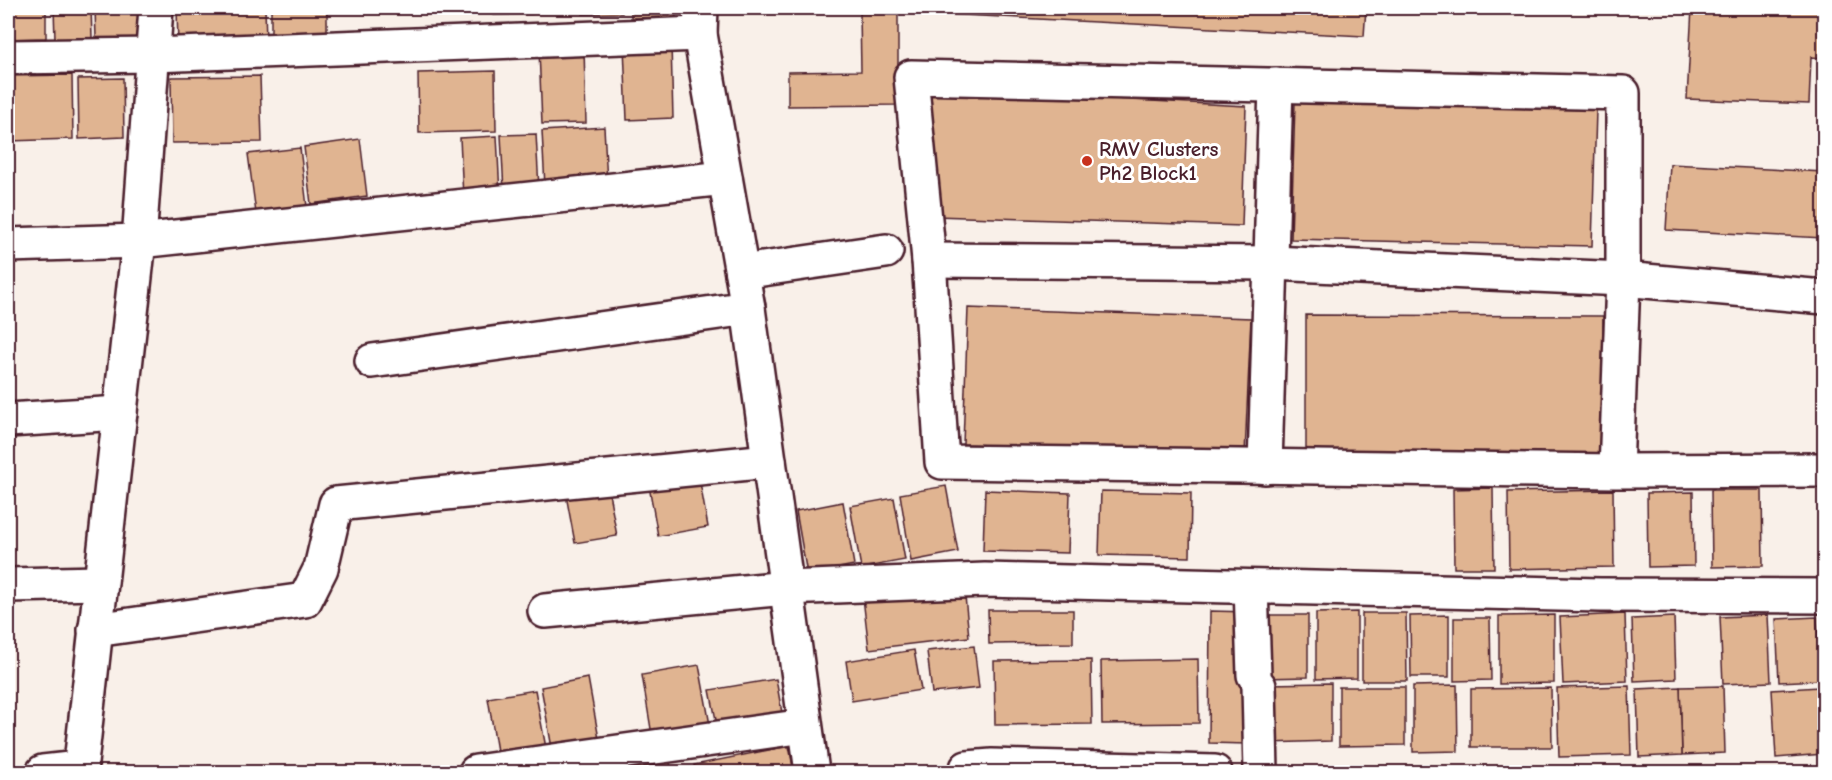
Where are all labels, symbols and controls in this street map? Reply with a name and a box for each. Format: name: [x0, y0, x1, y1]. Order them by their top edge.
place label: RMV Clusters Ph2 Block1: [1099, 137, 1218, 185]
marker: RMV Clusters Ph2 Block1: [1080, 154, 1094, 168]

